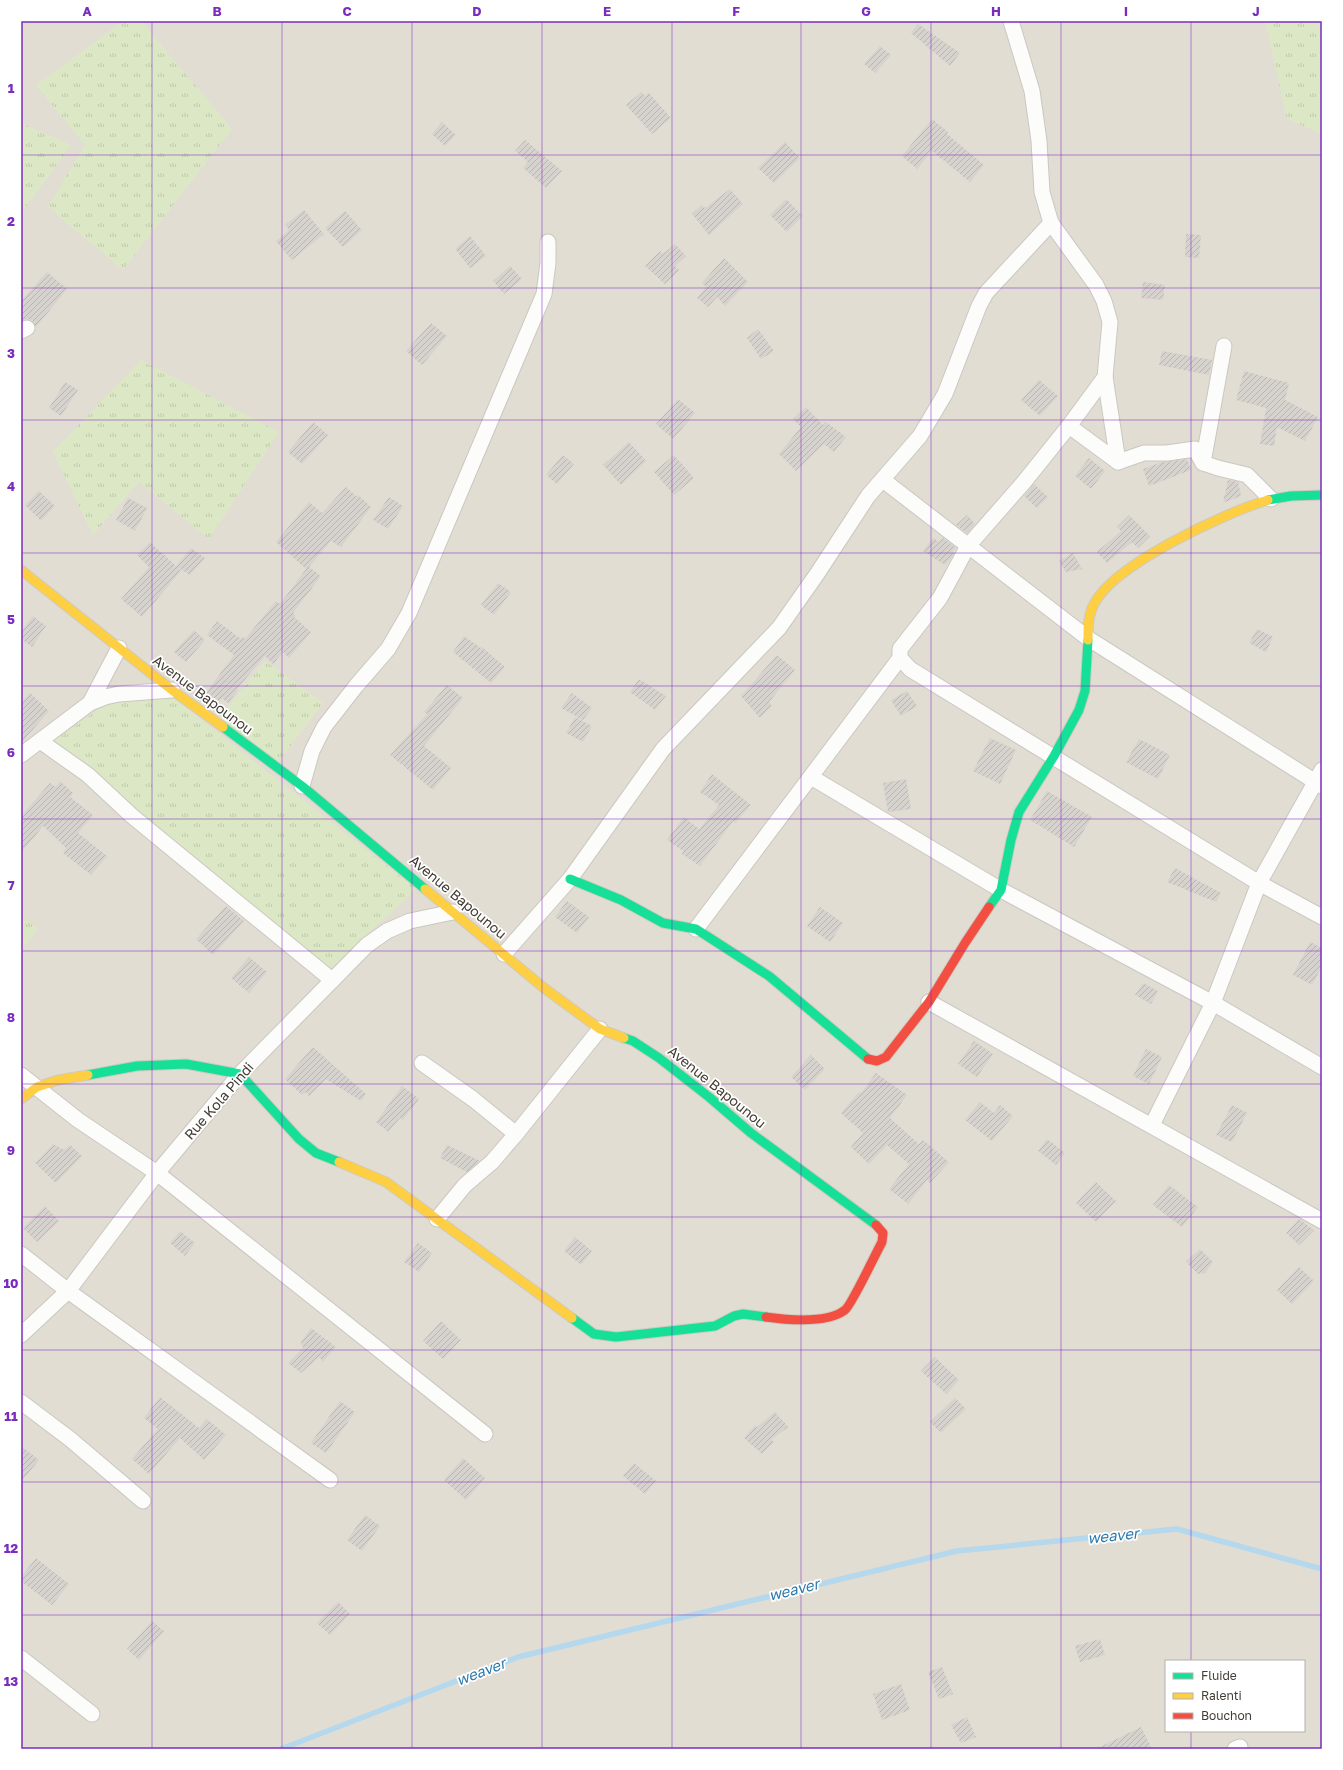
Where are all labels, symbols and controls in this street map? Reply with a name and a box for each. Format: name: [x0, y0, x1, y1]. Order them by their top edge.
text: A: [82, 3, 92, 19]
text: B: [212, 3, 222, 19]
text: C: [342, 3, 352, 19]
text: D: [472, 3, 482, 19]
text: E: [603, 3, 611, 19]
text: F: [732, 3, 740, 19]
text: G: [861, 3, 871, 19]
text: H: [991, 3, 1001, 19]
text: I: [1124, 3, 1128, 19]
text: J: [1252, 3, 1260, 19]
text: 1: [8, 80, 15, 96]
text: 2: [7, 213, 15, 229]
text: 3: [7, 345, 15, 361]
text: 4: [7, 478, 15, 494]
text: 5: [7, 611, 15, 627]
street label: Avenue Bapounou: [150, 651, 257, 738]
text: 6: [7, 744, 15, 760]
street label: Avenue Bapounou: [406, 851, 510, 942]
text: 7: [7, 877, 15, 893]
text: 8: [7, 1009, 15, 1025]
street label: Avenue Bapounou: [665, 1042, 770, 1131]
street label: Rue Kola Pindi: [180, 1059, 257, 1143]
text: 9: [7, 1142, 15, 1158]
text: 10: [3, 1275, 19, 1291]
text: 11: [4, 1408, 18, 1424]
water label: weaver: [1086, 1523, 1142, 1547]
text: 12: [4, 1540, 18, 1556]
water label: weaver: [767, 1574, 823, 1604]
water label: weaver: [453, 1653, 510, 1689]
legend: [1165, 1660, 1305, 1732]
text: Fluide: [1201, 1668, 1237, 1683]
text: 13: [4, 1673, 18, 1689]
text: Ralenti: [1201, 1688, 1242, 1703]
text: Bouchon: [1201, 1708, 1252, 1723]

